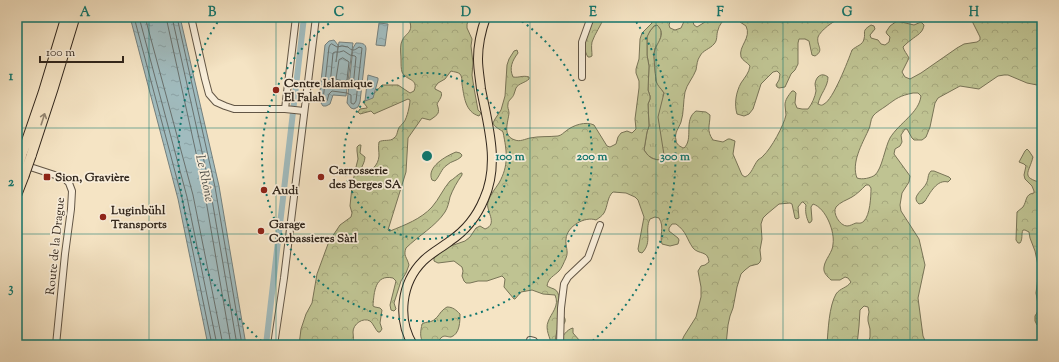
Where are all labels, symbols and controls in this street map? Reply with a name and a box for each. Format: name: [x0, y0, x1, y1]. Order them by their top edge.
text: A: [80, 4, 91, 22]
text: B: [208, 4, 217, 22]
text: C: [334, 4, 344, 22]
text: D: [461, 4, 471, 22]
text: E: [589, 4, 597, 22]
text: F: [716, 4, 724, 22]
text: G: [842, 4, 853, 22]
text: H: [969, 4, 980, 22]
scale bar: [40, 38, 123, 64]
text: 100 m: [46, 44, 75, 62]
text: 1: [9, 68, 14, 86]
place label: Centre Islamique El Falah: [283, 75, 373, 107]
marker: Centre Islamique El Falah: [271, 85, 281, 95]
one-way arrow: [40, 114, 48, 126]
text: 100 m: [494, 148, 525, 166]
text: 200 m: [577, 148, 607, 166]
text: 300 m: [660, 148, 690, 166]
centre of rings: [420, 149, 434, 163]
water label: Le Rhône: [190, 153, 218, 204]
place label: Carrosserie des Berges SA: [329, 162, 402, 194]
place label: Sion, Gravière: [55, 169, 130, 187]
marker: Sion, Gravière: [42, 172, 52, 182]
marker: Carrosserie des Berges SA: [316, 172, 326, 182]
text: 2: [8, 174, 15, 192]
place label: Audi: [271, 182, 299, 200]
marker: Audi: [259, 185, 269, 195]
street label: Route de la Drague: [42, 196, 70, 296]
place label: Luginbühl Transports: [110, 202, 167, 234]
marker: Luginbühl Transports: [98, 212, 108, 222]
place label: Garage Corbassieres Sàrl: [269, 216, 358, 248]
marker: Garage Corbassieres Sàrl: [256, 226, 266, 236]
text: 3: [8, 280, 14, 298]

